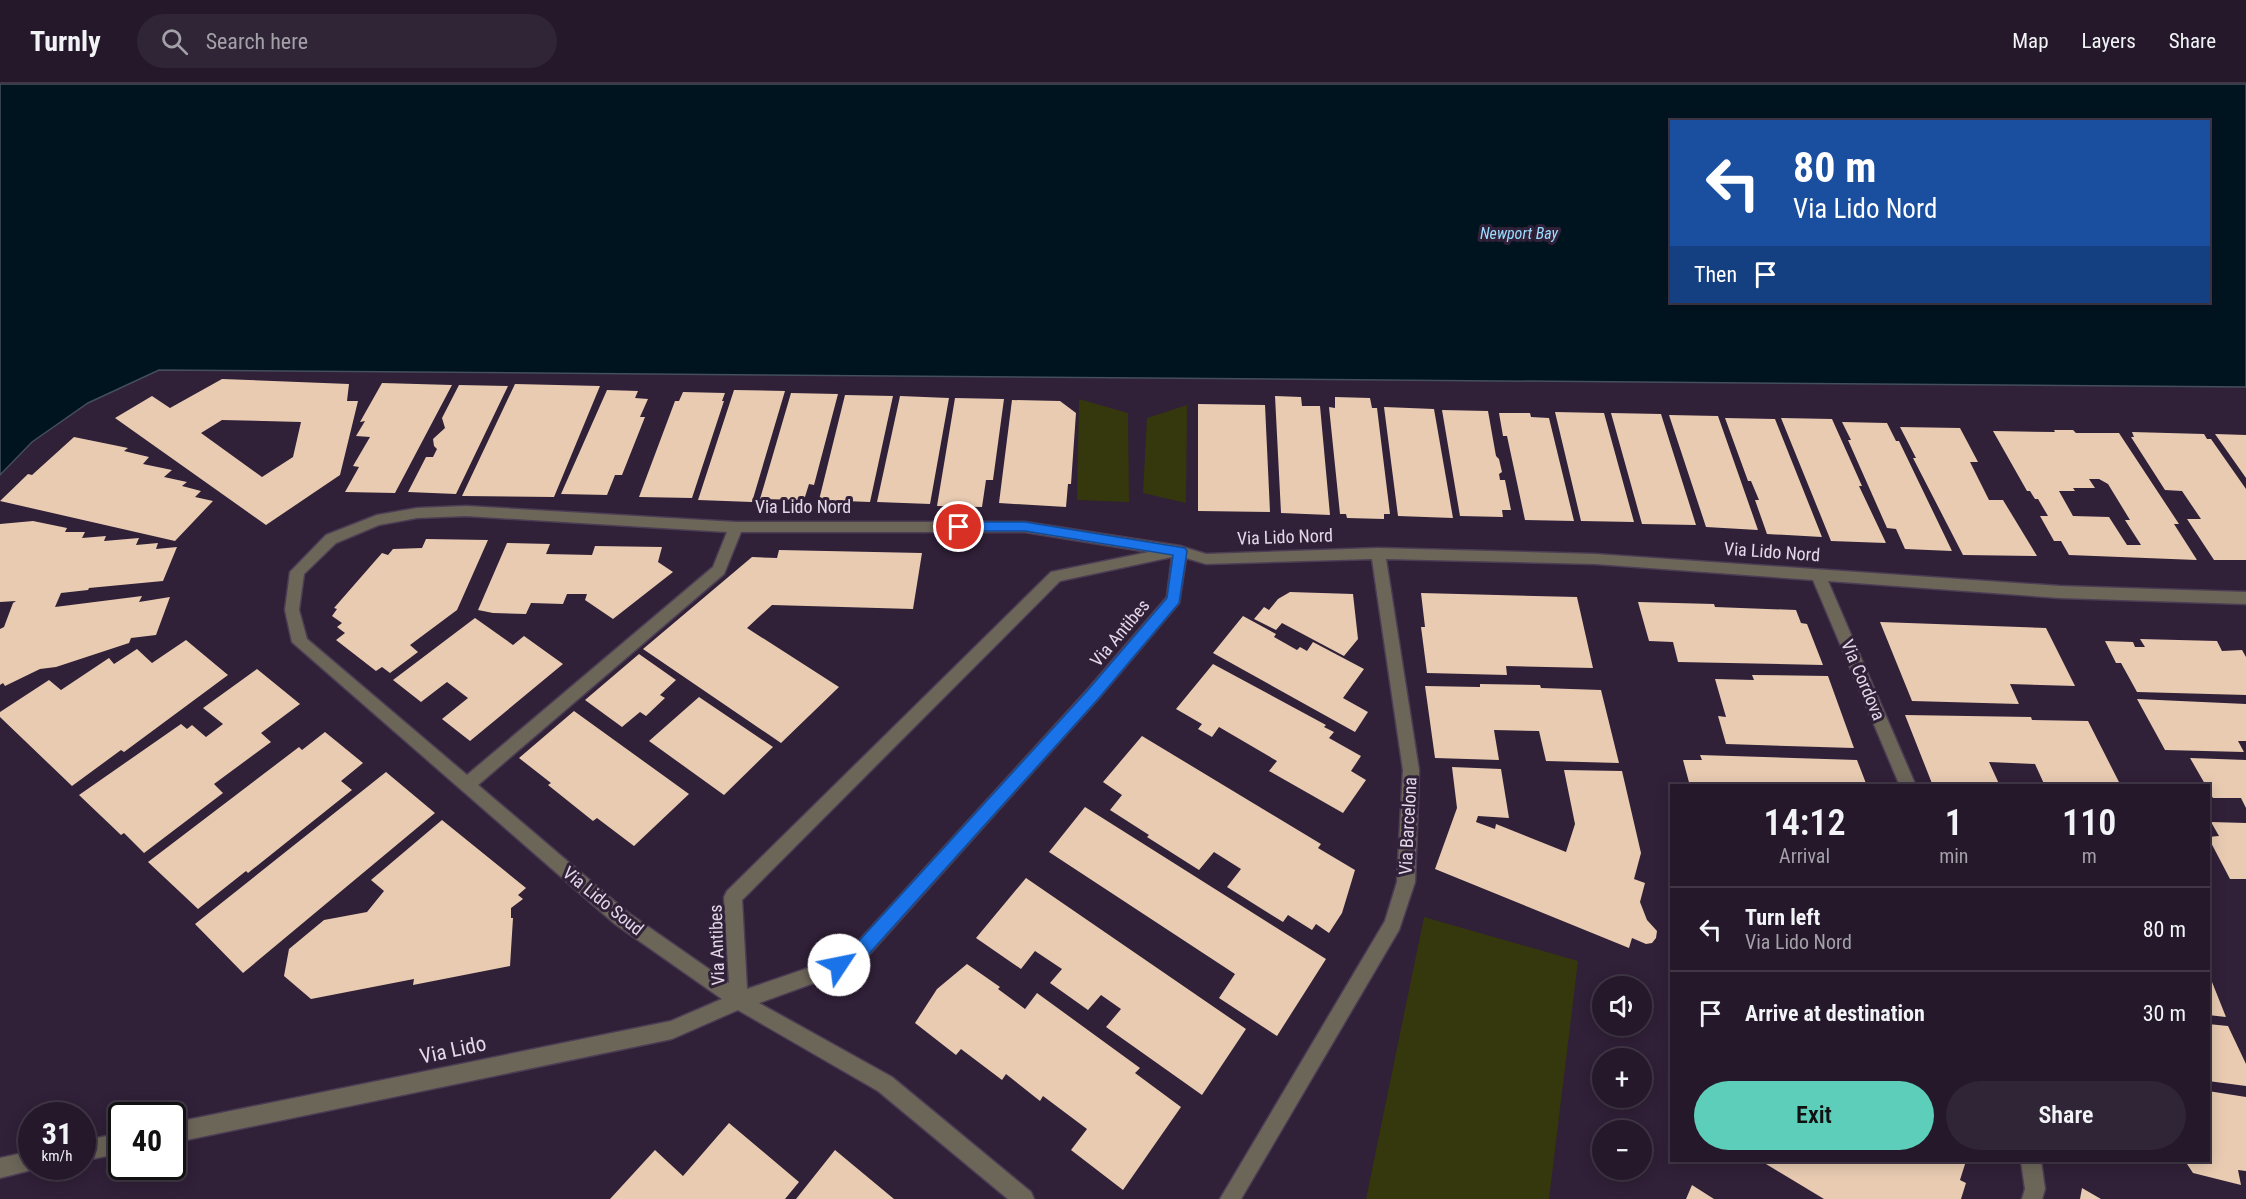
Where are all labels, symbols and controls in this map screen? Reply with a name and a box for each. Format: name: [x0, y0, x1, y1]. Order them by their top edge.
search box: [137, 14, 557, 68]
text: Turnly: [30, 25, 101, 58]
icon: search: [158, 25, 191, 58]
text: Search here: [206, 29, 308, 54]
text: Map: [2012, 29, 2049, 53]
text: Layers: [2082, 29, 2136, 53]
text: Share: [2169, 29, 2216, 53]
text: 80 m: [1793, 143, 1876, 192]
icon: left: [1694, 144, 1772, 222]
text: Via Lido Nord: [1793, 193, 1937, 225]
water label: Newport Bay: [1480, 224, 1559, 243]
icon: arrive: [1749, 258, 1782, 291]
text: Then: [1694, 262, 1737, 287]
street label: Via Lido Nord: [755, 496, 851, 517]
pin: [933, 501, 984, 552]
icon: arrive: [942, 510, 975, 543]
street label: Via Lido Nord: [1237, 524, 1333, 549]
street label: Via Lido Nord: [1723, 538, 1821, 565]
street label: Via Antibes: [1086, 595, 1154, 670]
street label: Via Cordova: [1837, 636, 1890, 723]
street label: Via Barcelona: [1394, 776, 1421, 875]
text: 14:12: [1764, 802, 1846, 844]
text: 1: [1945, 802, 1963, 844]
text: 110: [2062, 802, 2116, 844]
text: Arrival: [1779, 844, 1830, 868]
text: min: [1939, 844, 1968, 868]
text: m: [2082, 844, 2097, 868]
street label: Via Lido Soud: [559, 862, 648, 940]
street label: Via Antibes: [705, 904, 728, 986]
text: Turn left: [1745, 905, 1820, 930]
icon: left: [1694, 913, 1727, 946]
text: 80 m: [2143, 917, 2186, 942]
text: Via Lido Nord: [1745, 930, 1852, 954]
position arrow: [807, 933, 871, 997]
map controls: [1592, 976, 1652, 1180]
button: sound: [1592, 976, 1652, 1036]
icon: arrive: [1694, 997, 1727, 1030]
text: Arrive at destination: [1745, 1001, 1925, 1026]
text: 30 m: [2143, 1001, 2186, 1026]
street label: Via Lido: [418, 1031, 488, 1069]
button: +: [1592, 1048, 1652, 1108]
button: Exit: [1694, 1081, 1934, 1150]
button: Share: [1946, 1081, 2186, 1150]
speed limit sign: 40: [108, 1102, 186, 1180]
text: 31: [42, 1116, 72, 1151]
button: −: [1592, 1120, 1652, 1180]
text: km/h: [42, 1147, 72, 1165]

